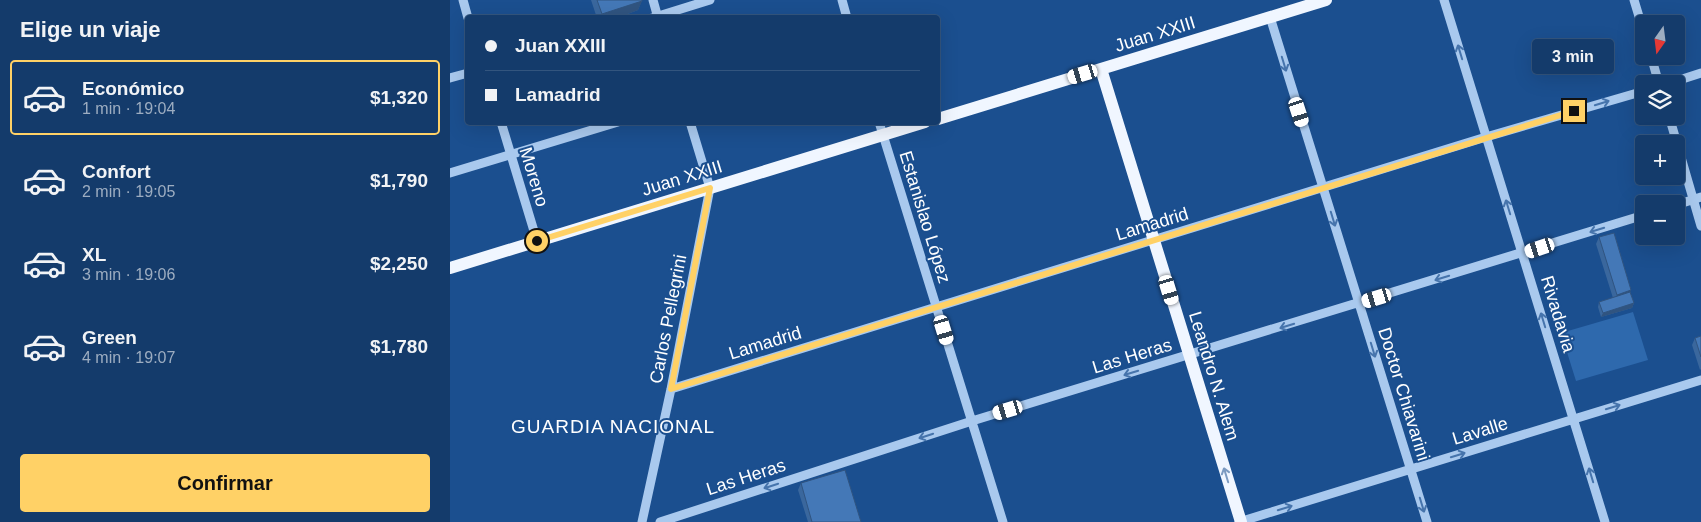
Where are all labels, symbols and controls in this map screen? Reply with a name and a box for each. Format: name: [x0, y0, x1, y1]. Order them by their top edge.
street label: Juan XXIII: [1112, 12, 1198, 56]
north arrow: [1635, 15, 1685, 65]
map controls: [1635, 15, 1685, 245]
text: Elige un viaje: [20, 17, 161, 42]
text: Juan XXIII: [515, 35, 606, 56]
callout: 3 min: [1533, 38, 1615, 74]
one-way arrow: [1455, 44, 1464, 60]
text: 3 min: [1552, 48, 1594, 65]
one-way arrow: [1280, 55, 1290, 71]
car: [1066, 62, 1099, 86]
icon: car: [22, 75, 67, 120]
button: layers: [1635, 75, 1685, 125]
text: Económico: [82, 78, 184, 99]
text: Lamadrid: [515, 84, 601, 105]
text: $1,320: [370, 87, 428, 108]
car: [1287, 95, 1310, 129]
one-way arrow: [1594, 97, 1610, 107]
text: 1 min · 19:04: [82, 100, 175, 117]
route end: [1563, 100, 1585, 122]
button: +: [1635, 135, 1685, 185]
street label: Moreno: [516, 145, 552, 209]
street label: Estanislao López: [895, 149, 955, 285]
street label: Juan XXIII: [639, 156, 725, 200]
icon: car: [22, 158, 67, 203]
text: Confort: [82, 161, 151, 182]
text: $1,790: [370, 170, 428, 191]
text: 2 min · 19:05: [82, 183, 175, 200]
button: −: [1635, 195, 1685, 245]
one-way arrow: [1503, 200, 1512, 215]
street label: Lamadrid: [1113, 203, 1191, 245]
one-way arrow: [1328, 211, 1338, 227]
one-way arrow: [1590, 226, 1606, 235]
route start: [526, 230, 548, 252]
car: [1523, 236, 1556, 260]
icon: car: [22, 241, 67, 286]
text: XL: [82, 244, 106, 265]
text: $2,250: [370, 253, 428, 274]
street label: Carlos Pellegrini: [646, 253, 690, 385]
text: 3 min · 19:06: [82, 266, 175, 283]
car: [1157, 273, 1180, 307]
street label: Rivadavia: [1537, 273, 1579, 356]
one-way arrow: [1434, 274, 1450, 284]
car: [1360, 286, 1393, 310]
street label: Leandro N. Alem: [1185, 309, 1243, 443]
car: [932, 313, 955, 347]
one-way arrow: [1538, 313, 1547, 329]
one-way arrow: [1279, 321, 1295, 331]
street label: Lamadrid: [726, 322, 804, 364]
icon: car: [22, 324, 67, 369]
street label: Doctor Chiavarini: [1374, 325, 1434, 463]
text: Green: [82, 327, 137, 348]
street label: Las Heras: [1090, 334, 1174, 378]
text: $1,780: [370, 336, 428, 357]
one-way arrow: [1369, 342, 1379, 358]
text: 4 min · 19:07: [82, 349, 175, 366]
one-way arrow: [1124, 369, 1140, 379]
car: [991, 398, 1024, 422]
one-way arrow: [1605, 402, 1621, 412]
street label: Lavalle: [1450, 413, 1510, 449]
district label: GUARDIA NACIONAL: [511, 416, 715, 437]
one-way arrow: [918, 432, 934, 442]
one-way arrow: [1449, 449, 1465, 459]
button: Confirmar: [20, 454, 430, 512]
street label: Las Heras: [704, 455, 788, 499]
one-way arrow: [1221, 468, 1231, 484]
one-way arrow: [1586, 468, 1595, 484]
one-way arrow: [764, 482, 779, 491]
one-way arrow: [1417, 497, 1427, 513]
one-way arrow: [1277, 502, 1293, 512]

